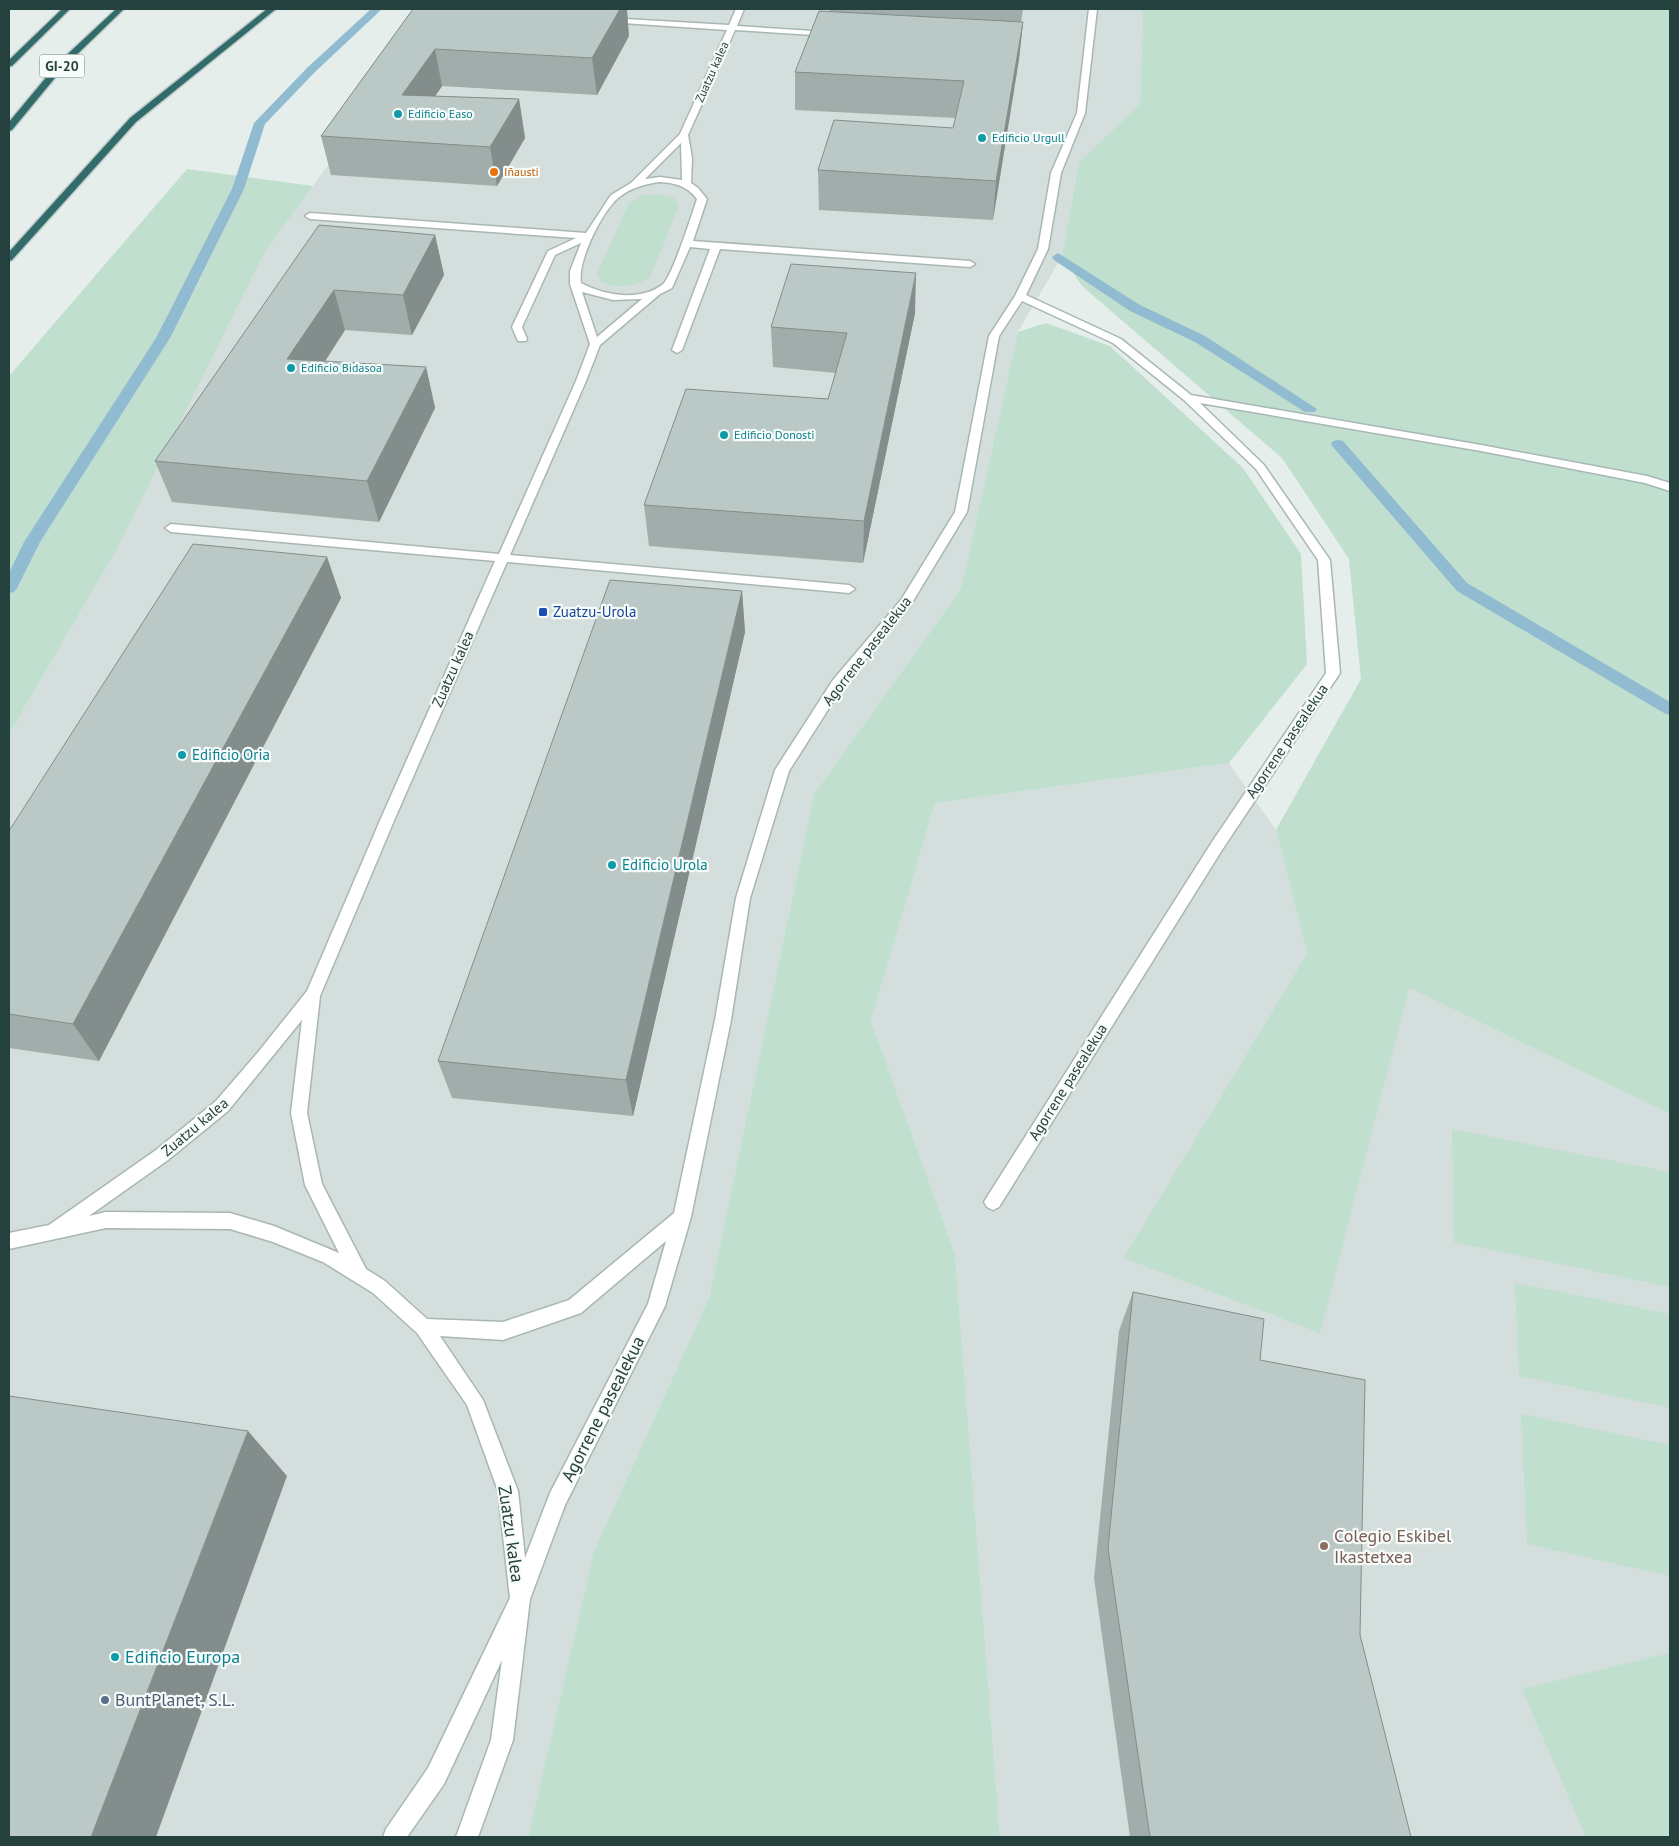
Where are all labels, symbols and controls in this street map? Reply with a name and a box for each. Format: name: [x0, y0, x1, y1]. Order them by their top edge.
street label: Zuatzu kalea: [691, 39, 732, 105]
road number: GI-20: [40, 54, 84, 78]
place label: Edificio Easo: [408, 106, 473, 121]
marker: Edificio Easo: [392, 108, 404, 120]
place label: Edificio Urgull: [992, 130, 1065, 145]
marker: Edificio Urgull: [976, 132, 988, 144]
place label: Iñausti: [504, 164, 539, 179]
marker: Iñausti: [488, 166, 500, 178]
place label: Edificio Bidasoa: [301, 360, 382, 375]
marker: Edificio Bidasoa: [285, 362, 297, 374]
place label: Edificio Donosti: [734, 427, 814, 442]
marker: Edificio Donosti: [718, 429, 730, 441]
street label: Agorrene pasealekua: [818, 592, 915, 709]
place label: Zuatzu-Urola: [553, 602, 636, 621]
marker: Zuatzu-Urola: [537, 606, 549, 618]
street label: Zuatzu kalea: [427, 628, 478, 710]
street label: Agorrene pasealekua: [1241, 680, 1332, 802]
place label: Edificio Oria: [192, 745, 270, 764]
marker: Edificio Oria: [176, 749, 188, 761]
place label: Edificio Urola: [622, 855, 708, 874]
marker: Edificio Urola: [606, 859, 618, 871]
street label: Agorrene pasealekua: [1024, 1020, 1111, 1144]
street label: Zuatzu kalea: [157, 1093, 232, 1160]
street label: Agorrene pasealekua: [556, 1332, 649, 1486]
street label: Zuatzu kalea: [493, 1484, 530, 1584]
place label: Colegio Eskibel Ikastetxea: [1334, 1524, 1452, 1568]
marker: Colegio Eskibel Ikastetxea: [1318, 1540, 1330, 1552]
place label: Edificio Europa: [125, 1645, 240, 1668]
marker: Edificio Europa: [109, 1651, 121, 1663]
place label: BuntPlanet, S.L.: [115, 1688, 235, 1711]
marker: BuntPlanet, S.L.: [99, 1694, 111, 1706]

